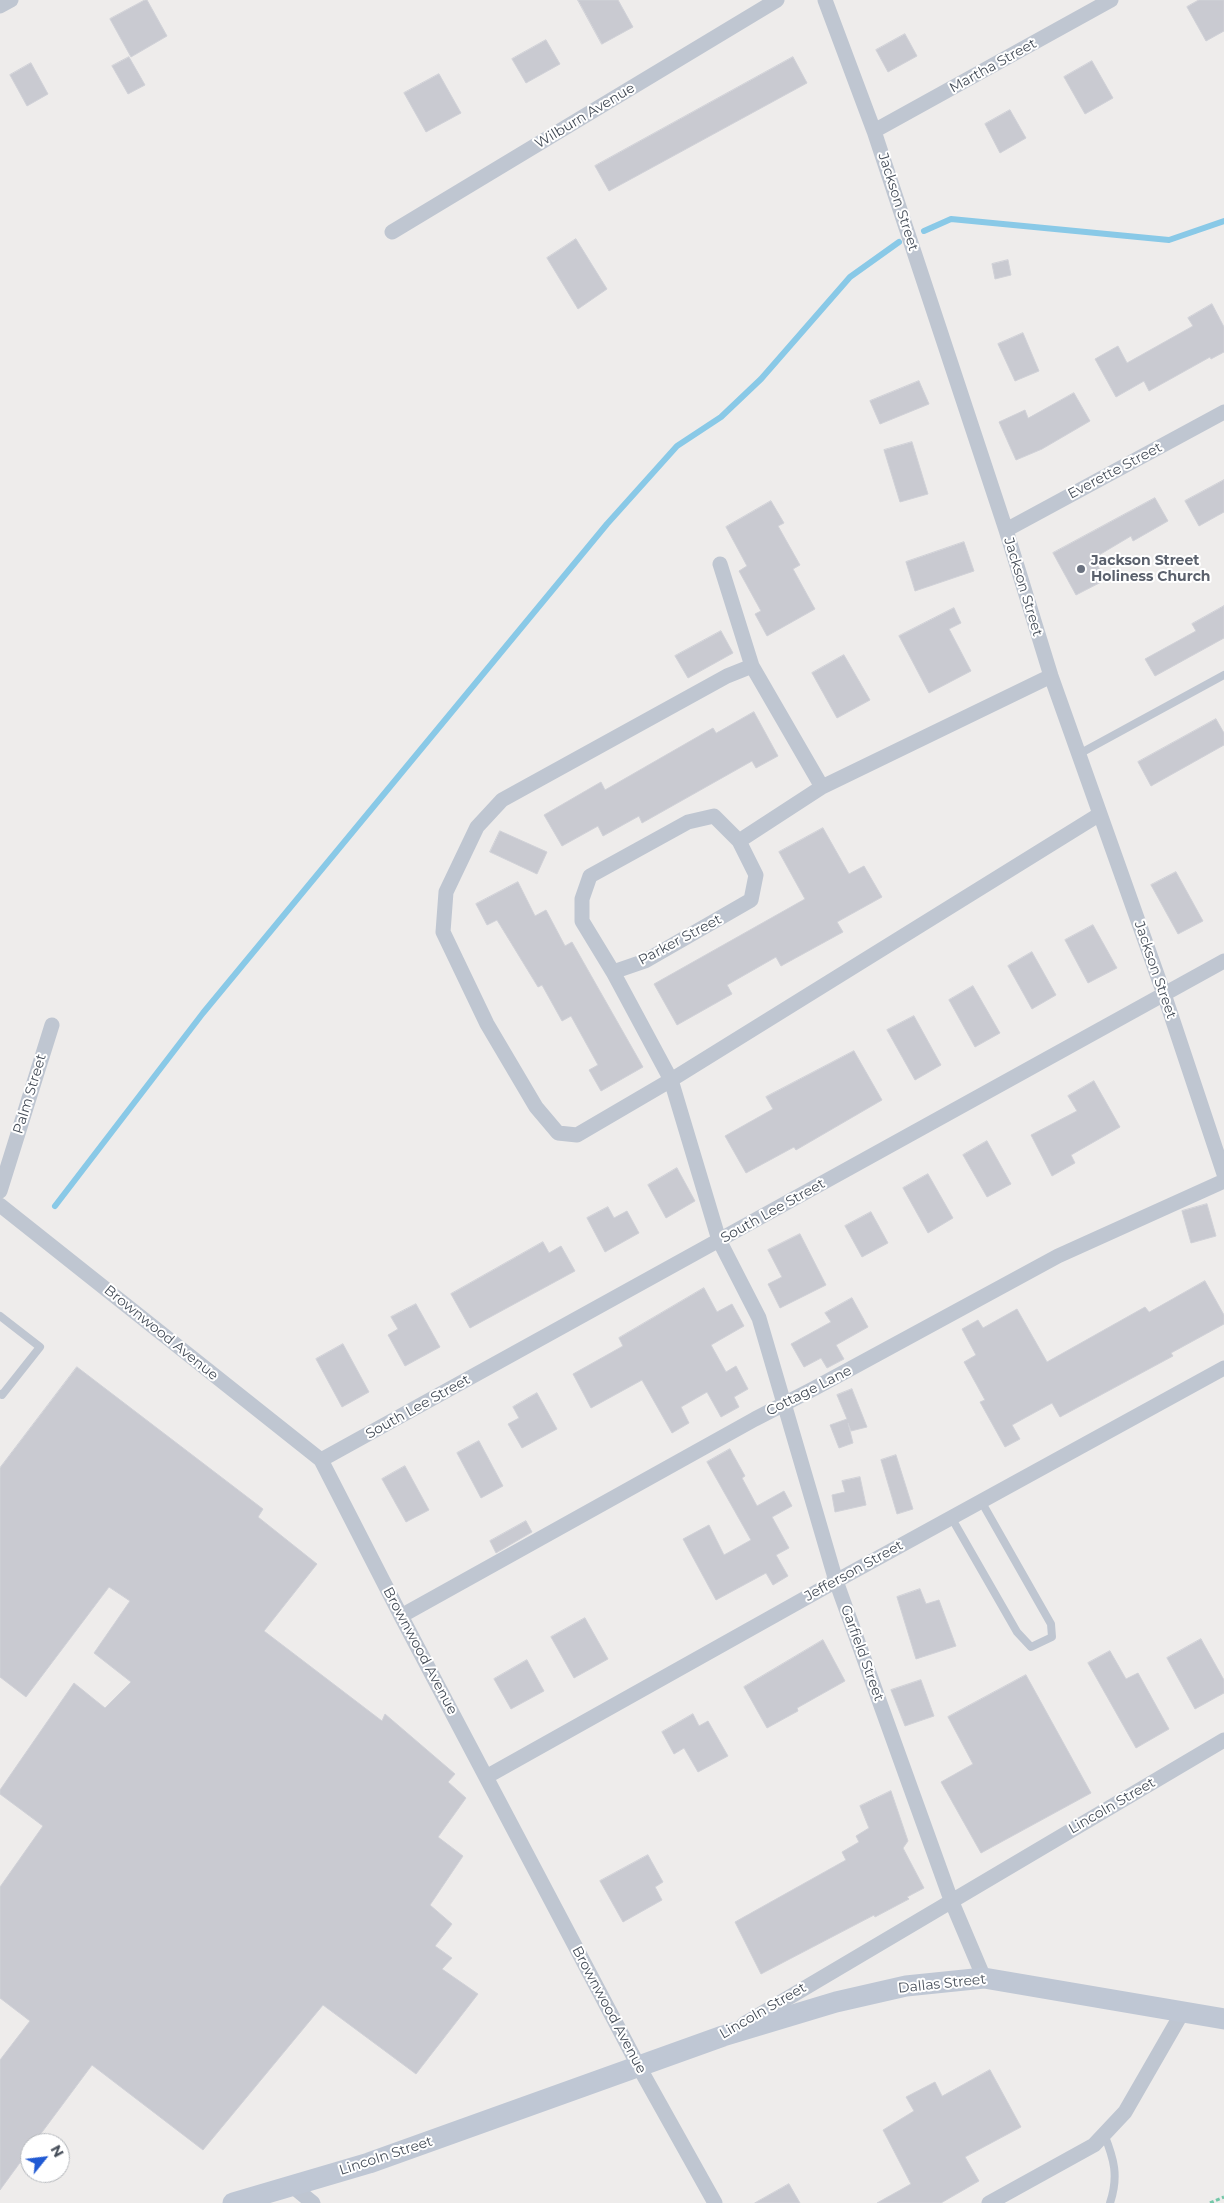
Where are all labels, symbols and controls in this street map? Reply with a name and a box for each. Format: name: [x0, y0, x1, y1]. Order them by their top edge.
street label: Martha Street: [947, 35, 1039, 97]
street label: Wilburn Avenue: [532, 80, 638, 152]
street label: Jackson Street: [874, 151, 922, 253]
street label: Everette Street: [1065, 439, 1165, 503]
street label: Jackson Street: [1000, 536, 1046, 638]
place label: Jackson Street Holiness Church: [1091, 553, 1211, 586]
marker: Jackson Street Holiness Church: [1075, 563, 1087, 575]
street label: Parker Street: [636, 911, 724, 969]
street label: Jackson Street: [1130, 919, 1180, 1021]
street label: Palm Street: [10, 1052, 50, 1136]
street label: South Lee Street: [718, 1175, 828, 1247]
street label: Brownwood Avenue: [101, 1282, 221, 1384]
street label: Cottage Lane: [763, 1362, 855, 1420]
street label: South Lee Street: [363, 1371, 473, 1443]
street label: Jefferson Street: [802, 1537, 906, 1605]
street label: Brownwood Avenue: [379, 1584, 461, 1718]
street label: Garfield Street: [837, 1603, 887, 1703]
street label: Lincoln Street: [1066, 1774, 1158, 1838]
street label: Brownwood Avenue: [568, 1943, 650, 2077]
street label: Dallas Street: [897, 1971, 987, 1997]
street label: Lincoln Street: [717, 1979, 809, 2043]
north arrow: [20, 2133, 70, 2183]
street label: Lincoln Street: [337, 2133, 435, 2179]
text: N: [47, 2142, 68, 2161]

